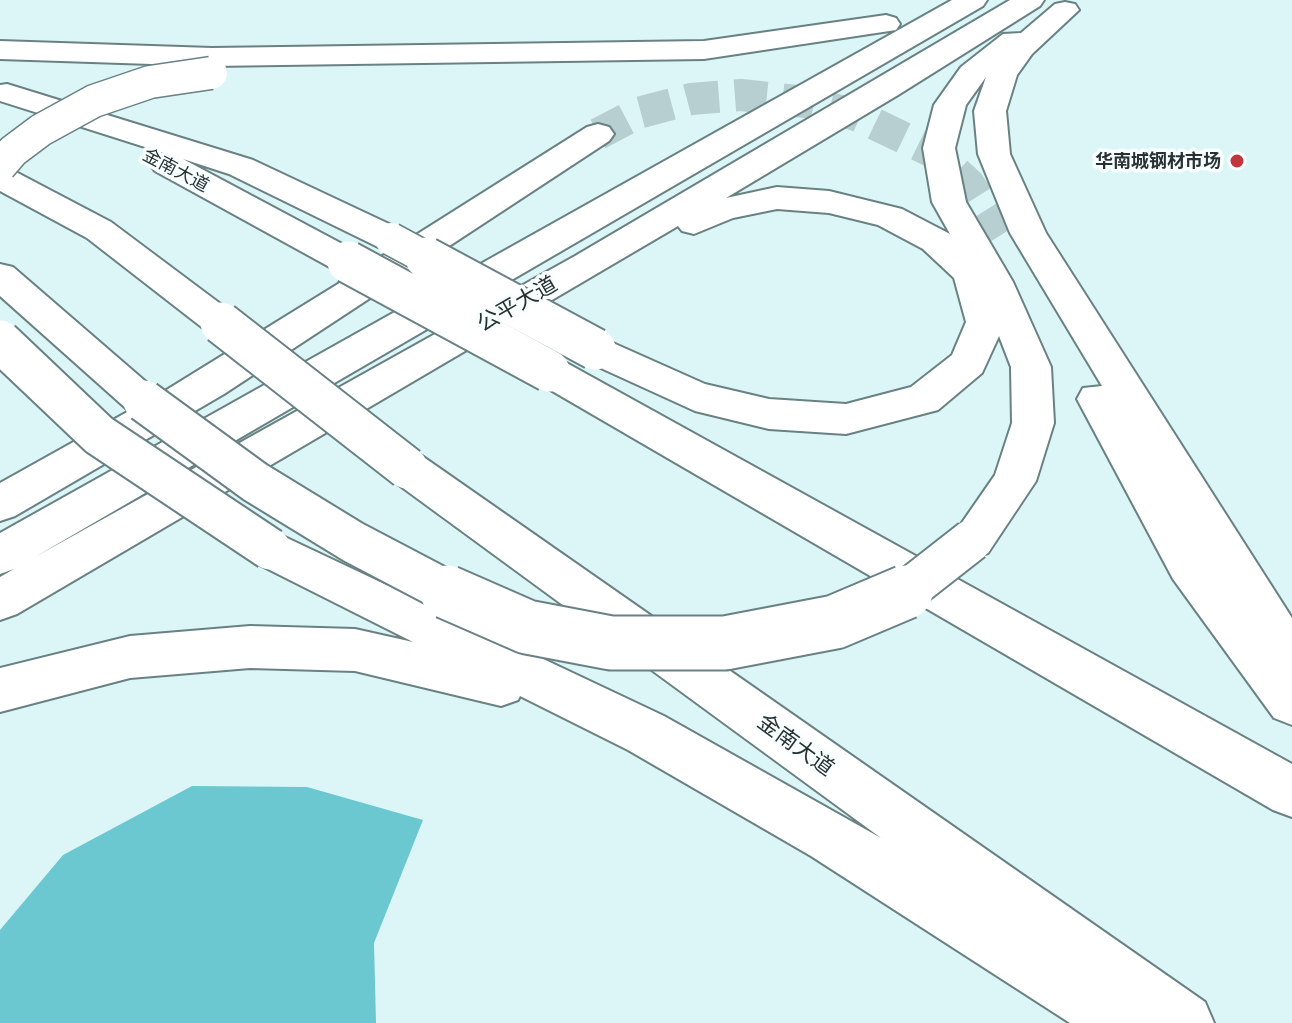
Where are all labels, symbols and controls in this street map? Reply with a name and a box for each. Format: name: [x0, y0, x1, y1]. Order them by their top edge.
street label: 金南大道: [139, 144, 213, 196]
place label: 华南城钢材市场: [1095, 150, 1221, 172]
marker: 华南城钢材市场: [1228, 152, 1246, 170]
street label: 公平大道: [472, 271, 562, 337]
street label: 金南大道: [753, 708, 839, 782]

